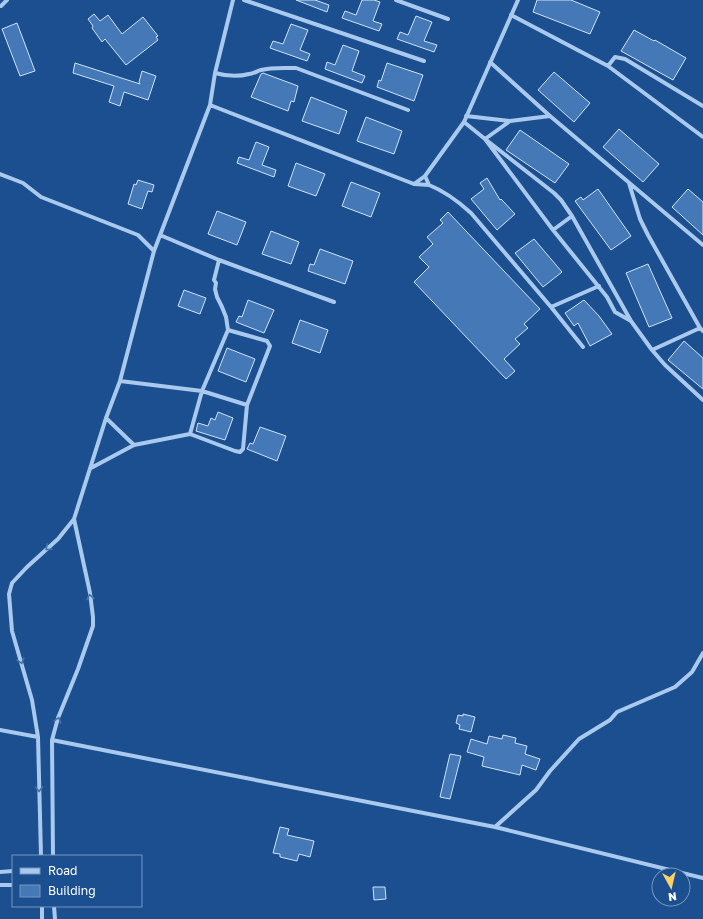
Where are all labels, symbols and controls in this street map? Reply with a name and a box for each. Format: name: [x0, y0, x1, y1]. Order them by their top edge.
one-way arrow: [46, 543, 53, 550]
one-way arrow: [86, 593, 95, 600]
one-way arrow: [16, 657, 25, 664]
one-way arrow: [53, 717, 62, 724]
one-way arrow: [35, 786, 44, 792]
legend: [12, 855, 142, 907]
text: Road: [48, 863, 77, 878]
north arrow: [651, 867, 691, 907]
text: Building: [48, 883, 96, 898]
text: N: [667, 890, 678, 904]

